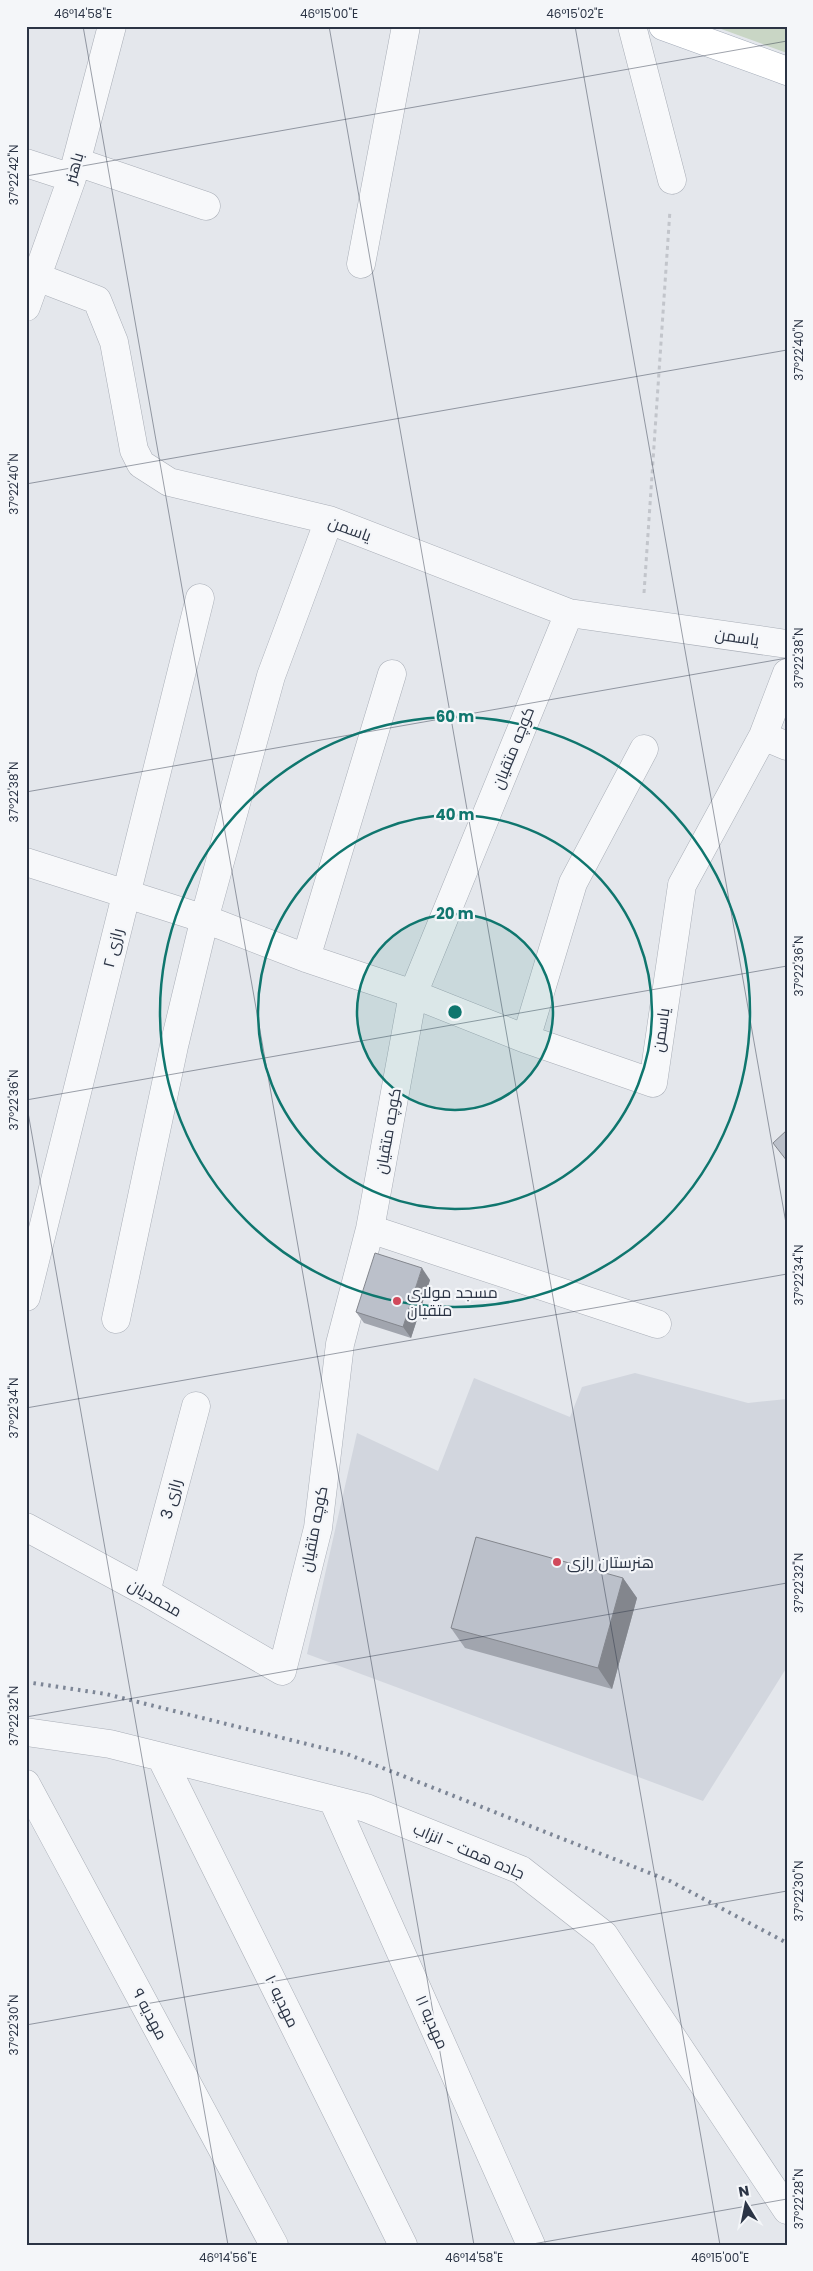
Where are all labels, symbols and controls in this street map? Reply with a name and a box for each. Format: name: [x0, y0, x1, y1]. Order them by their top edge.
text: 46°14'58"E: [54, 5, 112, 22]
text: 46°15'00"E: [300, 5, 358, 22]
text: 46°15'02"E: [546, 5, 604, 22]
text: 37°22'42"N: [5, 145, 22, 205]
street label: باهنر: [58, 150, 89, 187]
text: 37°22'40"N: [790, 319, 807, 381]
text: 37°22'40"N: [5, 453, 22, 515]
street label: یاسمن: [325, 511, 375, 548]
street label: یاسمن: [714, 623, 761, 652]
text: 37°22'38"N: [790, 628, 807, 688]
street label: کوچه متقیان: [486, 703, 540, 793]
text: 60 m: [436, 706, 474, 727]
text: 37°22'38"N: [5, 762, 22, 822]
text: 40 m: [435, 804, 475, 825]
text: 20 m: [436, 903, 474, 924]
street label: رازی ۲: [97, 926, 129, 970]
text: 37°22'36"N: [790, 936, 807, 996]
centre of rings: [446, 1003, 464, 1021]
street label: یاسمن: [647, 1006, 676, 1053]
text: 37°22'36"N: [5, 1070, 22, 1130]
street label: کوچه متقیان: [369, 1086, 407, 1176]
text: 37°22'34"N: [790, 1245, 807, 1305]
place label: مسجد مولای متقیان: [407, 1281, 498, 1322]
marker: مسجد مولای متقیان: [391, 1295, 403, 1307]
text: 37°22'34"N: [5, 1378, 22, 1438]
street label: رازی 3: [155, 1476, 187, 1522]
street label: کوچه متقیان: [294, 1484, 334, 1574]
place label: هنرستان رازی: [567, 1551, 654, 1574]
text: 37°22'32"N: [790, 1553, 807, 1613]
marker: هنرستان رازی: [551, 1556, 563, 1568]
street label: محمدیان: [124, 1573, 186, 1623]
text: 37°22'32"N: [5, 1686, 22, 1746]
street label: جاده همت - انزاب: [410, 1817, 528, 1885]
text: 37°22'30"N: [790, 1861, 807, 1921]
street label: مهدیه ۱۰: [259, 1971, 305, 2031]
street label: مهدیه ۹: [127, 1984, 173, 2044]
street label: مهدیه ۱۱: [410, 1991, 454, 2053]
text: 37°22'30"N: [5, 1995, 22, 2055]
text: 37°22'28"N: [790, 2169, 807, 2229]
north arrow: [720, 2178, 770, 2228]
text: N: [737, 2180, 751, 2202]
text: 46°14'56"E: [199, 2249, 257, 2266]
text: 46°14'58"E: [445, 2249, 503, 2266]
text: 46°15'00"E: [691, 2249, 749, 2266]

